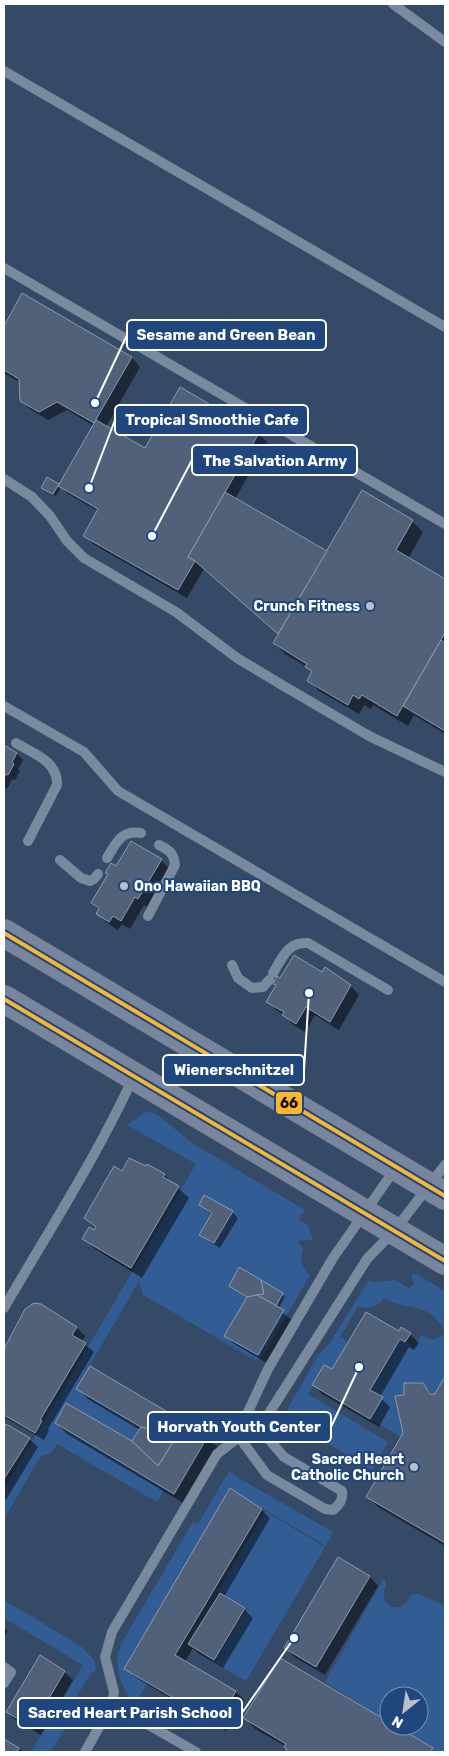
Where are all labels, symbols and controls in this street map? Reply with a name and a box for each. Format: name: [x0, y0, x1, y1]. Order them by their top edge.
callout: Sesame and Green Bean: [127, 320, 326, 350]
text: Sesame and Green Bean: [136, 326, 316, 344]
callout: Tropical Smoothie Cafe: [115, 405, 308, 435]
text: Tropical Smoothie Cafe: [125, 411, 299, 429]
callout: The Salvation Army: [192, 445, 357, 475]
text: The Salvation Army: [203, 452, 347, 470]
place label: Crunch Fitness: [254, 598, 360, 615]
marker: Crunch Fitness: [364, 600, 376, 612]
place label: Ono Hawaiian BBQ: [134, 878, 261, 895]
marker: Ono Hawaiian BBQ: [118, 880, 130, 892]
callout: Wienerschnitzel: [163, 1055, 304, 1085]
text: Wienerschnitzel: [174, 1061, 294, 1079]
line badge: 66: [275, 1091, 303, 1115]
text: 66: [280, 1095, 298, 1112]
callout: Horvath Youth Center: [148, 1412, 331, 1442]
text: Horvath Youth Center: [157, 1418, 321, 1436]
place label: Sacred Heart Catholic Church: [291, 1451, 404, 1484]
marker: Sacred Heart Catholic Church: [408, 1461, 420, 1473]
north arrow: [379, 1686, 429, 1736]
callout: Sacred Heart Parish School: [18, 1698, 242, 1728]
text: Sacred Heart Parish School: [28, 1704, 232, 1722]
text: N: [389, 1712, 406, 1732]

